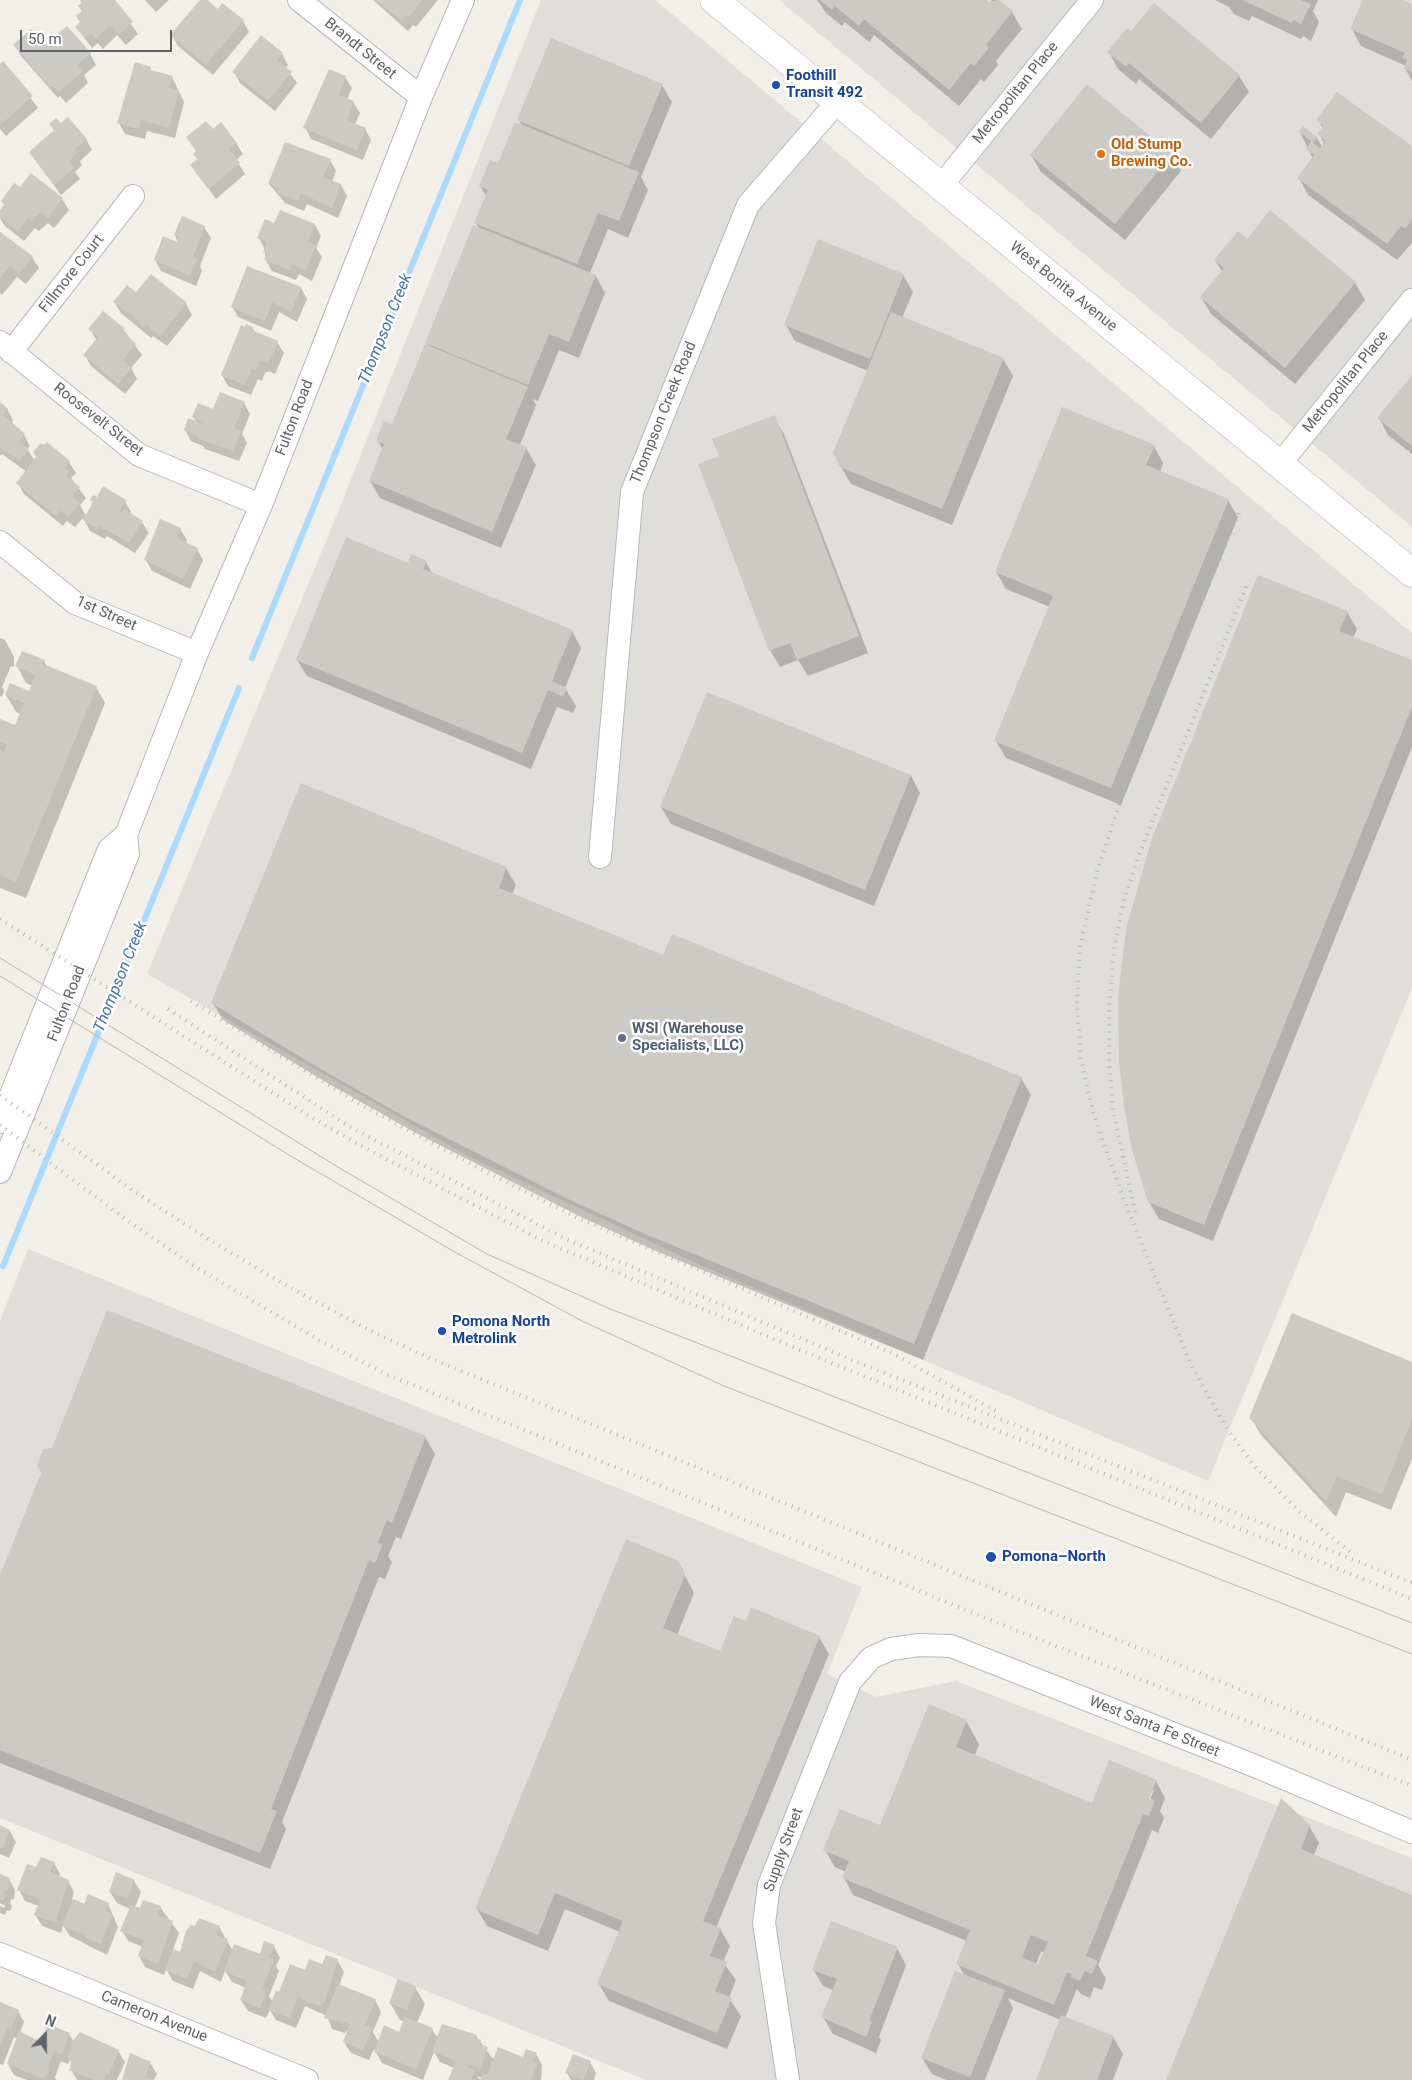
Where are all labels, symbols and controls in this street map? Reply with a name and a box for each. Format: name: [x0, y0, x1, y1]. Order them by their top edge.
street label: Brandt Street: [320, 15, 400, 83]
scale bar: [22, 20, 175, 52]
text: 50 m: [28, 30, 62, 48]
street label: Metropolitan Place: [969, 38, 1063, 148]
place label: Foothill Transit 492: [786, 67, 863, 102]
marker: Foothill Transit 492: [770, 79, 782, 91]
place label: Old Stump Brewing Co.: [1111, 136, 1192, 171]
marker: Old Stump Brewing Co.: [1095, 148, 1107, 160]
street label: Fillmore Court: [36, 231, 108, 317]
street label: West Bonita Avenue: [1006, 238, 1120, 336]
water label: Thompson Creek: [355, 271, 417, 387]
street label: Metropolitan Place: [1299, 327, 1393, 437]
street label: Thompson Creek Road: [627, 339, 701, 487]
street label: Fulton Road: [272, 378, 318, 458]
street label: Roosevelt Street: [50, 379, 146, 461]
street label: 1st Street: [73, 593, 139, 635]
water label: Thompson Creek: [90, 919, 152, 1035]
street label: Fulton Road: [44, 964, 90, 1044]
place label: WSI (Warehouse Specialists, LLC): [632, 1020, 744, 1055]
marker: WSI (Warehouse Specialists, LLC): [616, 1032, 628, 1044]
place label: Pomona North Metrolink: [452, 1313, 550, 1348]
marker: Pomona North Metrolink: [436, 1325, 448, 1337]
place label: Pomona–North: [1002, 1548, 1106, 1566]
marker: Pomona–North: [984, 1550, 998, 1564]
street label: West Santa Fe Street: [1086, 1693, 1222, 1761]
street label: Supply Street: [760, 1806, 808, 1894]
street label: Cameron Avenue: [98, 1987, 210, 2047]
north arrow: [20, 2010, 70, 2060]
text: N: [43, 2012, 58, 2030]

